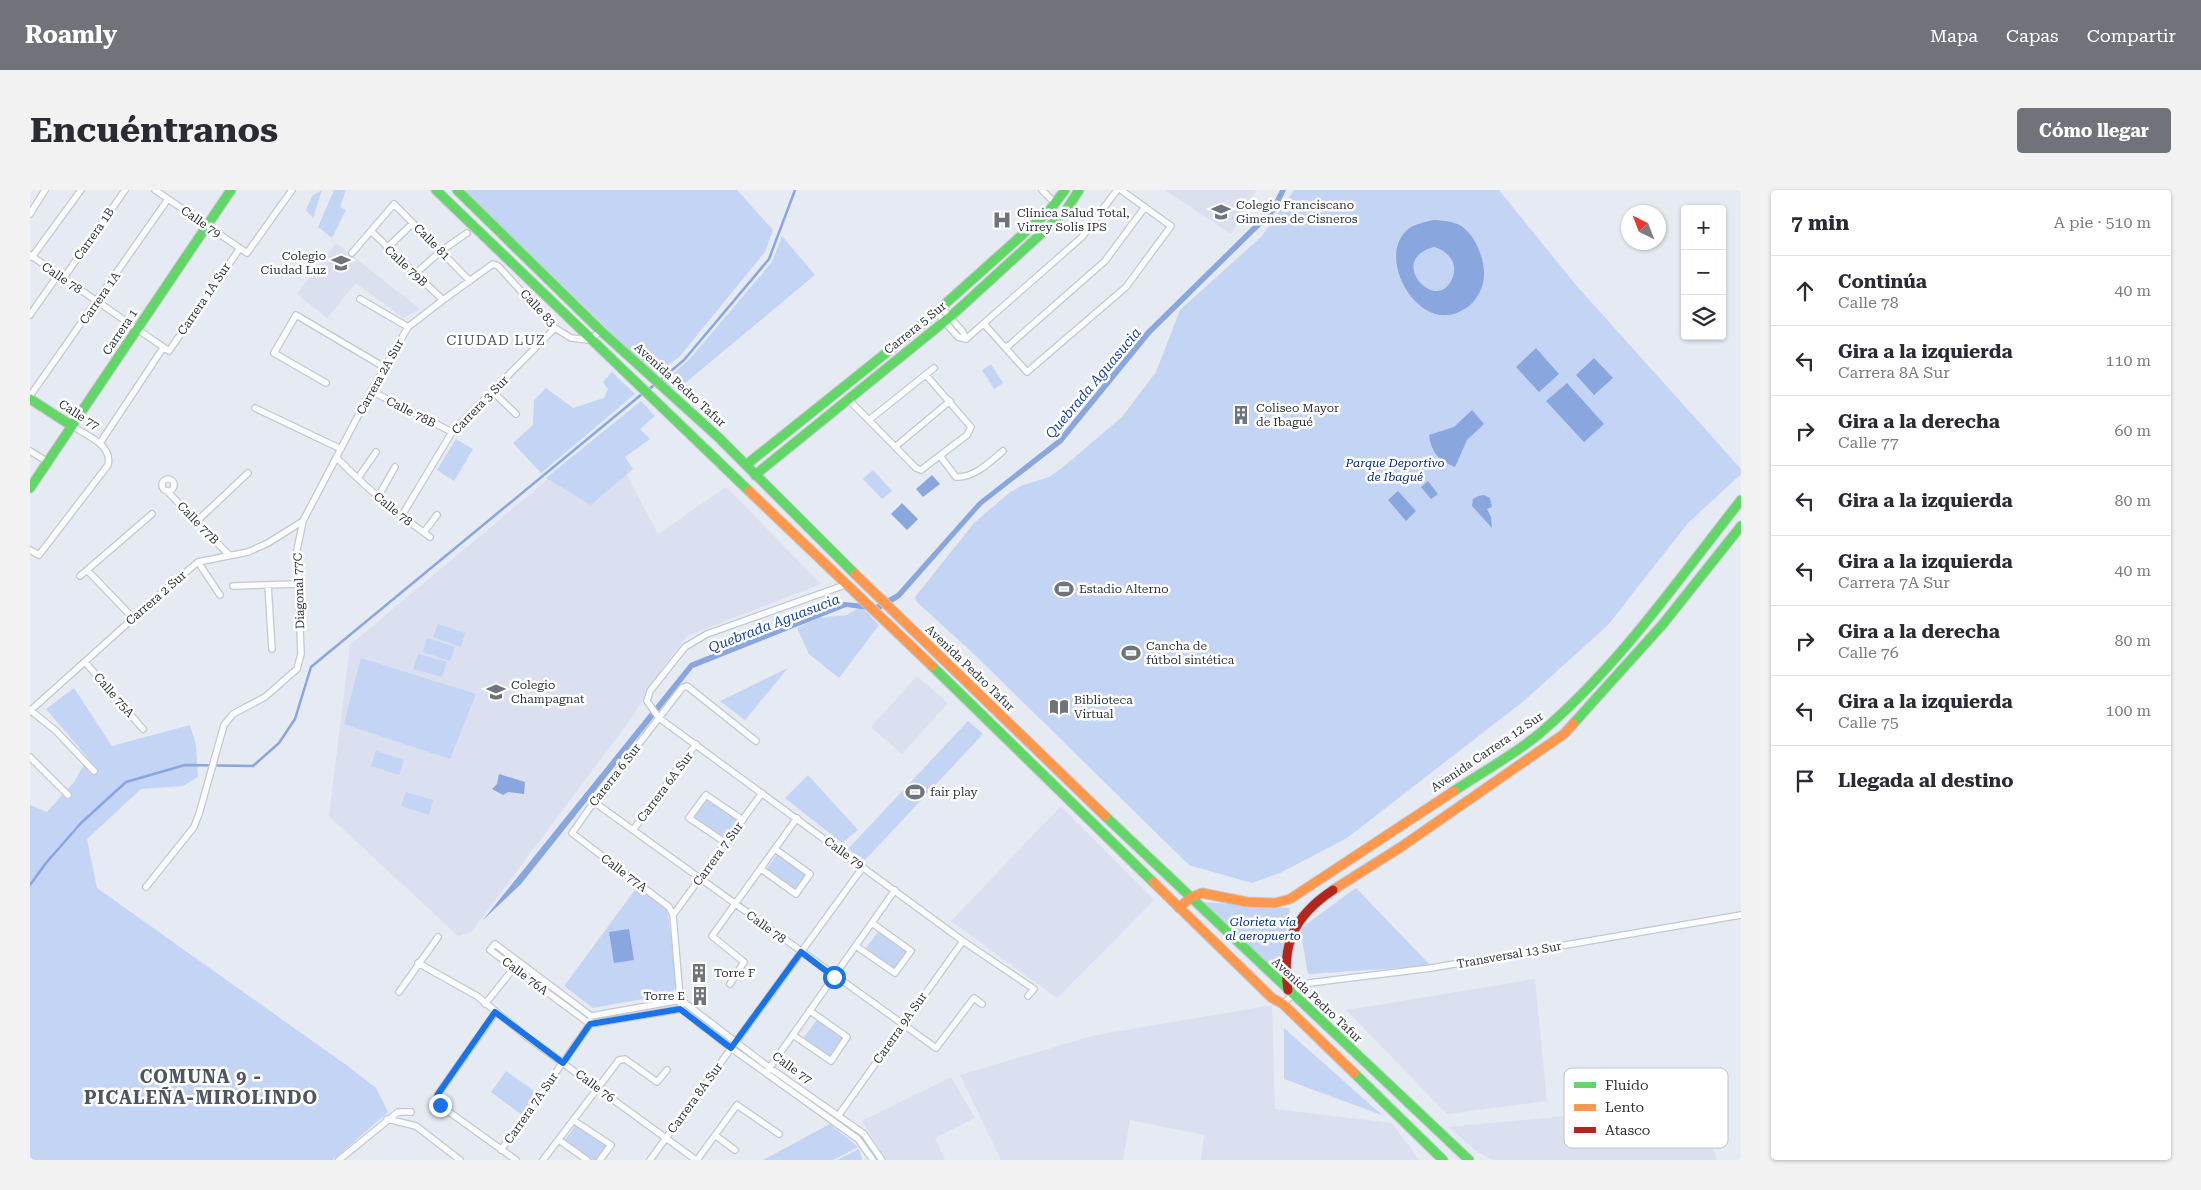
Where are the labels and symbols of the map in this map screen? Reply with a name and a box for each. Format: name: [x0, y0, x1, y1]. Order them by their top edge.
place label: Colegio Franciscano Gimenes de Cisneros: [1236, 198, 1358, 226]
school or university icon: Colegio Franciscano Gimenes de Cisneros: [1210, 201, 1232, 223]
street label: Calle 79: [178, 203, 224, 241]
street label: Carrera 1B: [71, 205, 117, 263]
north arrow: [1621, 205, 1666, 250]
place label: Clínica Salud Total, Virrey Solís IPS: [1017, 206, 1130, 234]
hospital icon: Clínica Salud Total, Virrey Solís IPS: [991, 209, 1013, 231]
street label: Calle 81: [411, 221, 453, 263]
street label: Calle 79B: [382, 243, 430, 289]
place label: Colegio Ciudad Luz: [261, 249, 326, 277]
school or university icon: Colegio Ciudad Luz: [330, 252, 352, 274]
street label: Calle 78: [39, 259, 85, 297]
street label: Carrera 1A Sur: [175, 260, 233, 338]
street label: Carrera 1A: [77, 269, 124, 327]
street label: Calle 83: [517, 287, 559, 330]
street label: Carrera 5 Sur: [881, 299, 949, 357]
street label: Carrera 1: [100, 306, 141, 358]
water label: Quebrada Aguasucia: [1042, 324, 1144, 442]
district label: CIUDAD LUZ: [446, 332, 546, 348]
street label: Carrera 2A Sur: [354, 337, 406, 417]
street label: Avenida Pedro Tafur: [631, 340, 729, 430]
street label: Carrera 3 Sur: [449, 373, 511, 437]
street label: Calle 78B: [384, 394, 438, 430]
street label: Calle 77: [56, 397, 102, 433]
place label: Coliseo Mayor de Ibagué: [1256, 401, 1339, 429]
building icon: Coliseo Mayor de Ibagué: [1230, 404, 1252, 426]
park label: Parque Deportivo de Ibagué: [1345, 456, 1444, 484]
street label: Calle 78: [371, 489, 415, 529]
street label: Calle 77B: [174, 499, 222, 547]
street label: Diagonal 77C: [291, 552, 307, 629]
street label: Carrera 2 Sur: [123, 568, 189, 628]
sports icon: Estadio Alterno: [1053, 578, 1075, 600]
place label: Estadio Alterno: [1079, 582, 1169, 596]
water label: Quebrada Aguasucia: [706, 591, 842, 655]
street label: Avenida Pedro Tafur: [923, 622, 1017, 714]
place label: Cancha de fútbol sintética: [1146, 639, 1235, 667]
sports icon: Cancha de fútbol sintética: [1120, 642, 1142, 664]
street label: Calle 75A: [91, 670, 137, 720]
place label: Colegio Champagnat: [511, 678, 585, 706]
school or university icon: Colegio Champagnat: [485, 681, 507, 703]
place label: Biblioteca Virtual: [1074, 693, 1133, 721]
library icon: Biblioteca Virtual: [1048, 696, 1070, 718]
street label: Avenida Carrera 12 Sur: [1428, 709, 1546, 795]
street label: Carerra 6 Sur: [586, 741, 644, 809]
street label: Carrera 6A Sur: [634, 749, 696, 825]
sports icon: fair play: [904, 781, 926, 803]
place label: fair play: [930, 785, 979, 799]
street label: Carrera 7 Sur: [690, 819, 746, 889]
street label: Calle 79: [821, 834, 867, 872]
street label: Calle 77A: [598, 851, 650, 895]
street label: Calle 78: [743, 908, 789, 946]
park label: Glorieta vía al aeropuerto: [1225, 915, 1301, 943]
street label: Transversal 13 Sur: [1456, 939, 1562, 971]
street label: Calle 76A: [499, 954, 551, 998]
street label: Avenida Pedro Tafur: [1269, 955, 1365, 1045]
building icon: Torre F: [688, 962, 710, 984]
place label: Torre F: [714, 966, 755, 980]
route start: [823, 966, 846, 989]
building icon: Torre E: [689, 985, 711, 1007]
place label: Torre E: [643, 989, 685, 1003]
street label: Carerra 9A Sur: [870, 990, 930, 1066]
street label: Calle 77: [769, 1049, 815, 1087]
street label: Carrera 8A Sur: [665, 1060, 725, 1136]
district label: COMUNA 9 - PICALEÑA-MIROLINDO: [84, 1066, 318, 1108]
street label: Calle 76: [573, 1067, 618, 1105]
legend: [1564, 1068, 1728, 1148]
street label: Carrera 7A Sur: [501, 1070, 561, 1146]
text: Fluido: [1605, 1077, 1649, 1093]
route end: [429, 1094, 452, 1117]
text: Lento: [1605, 1099, 1644, 1115]
text: Atasco: [1605, 1122, 1650, 1138]

